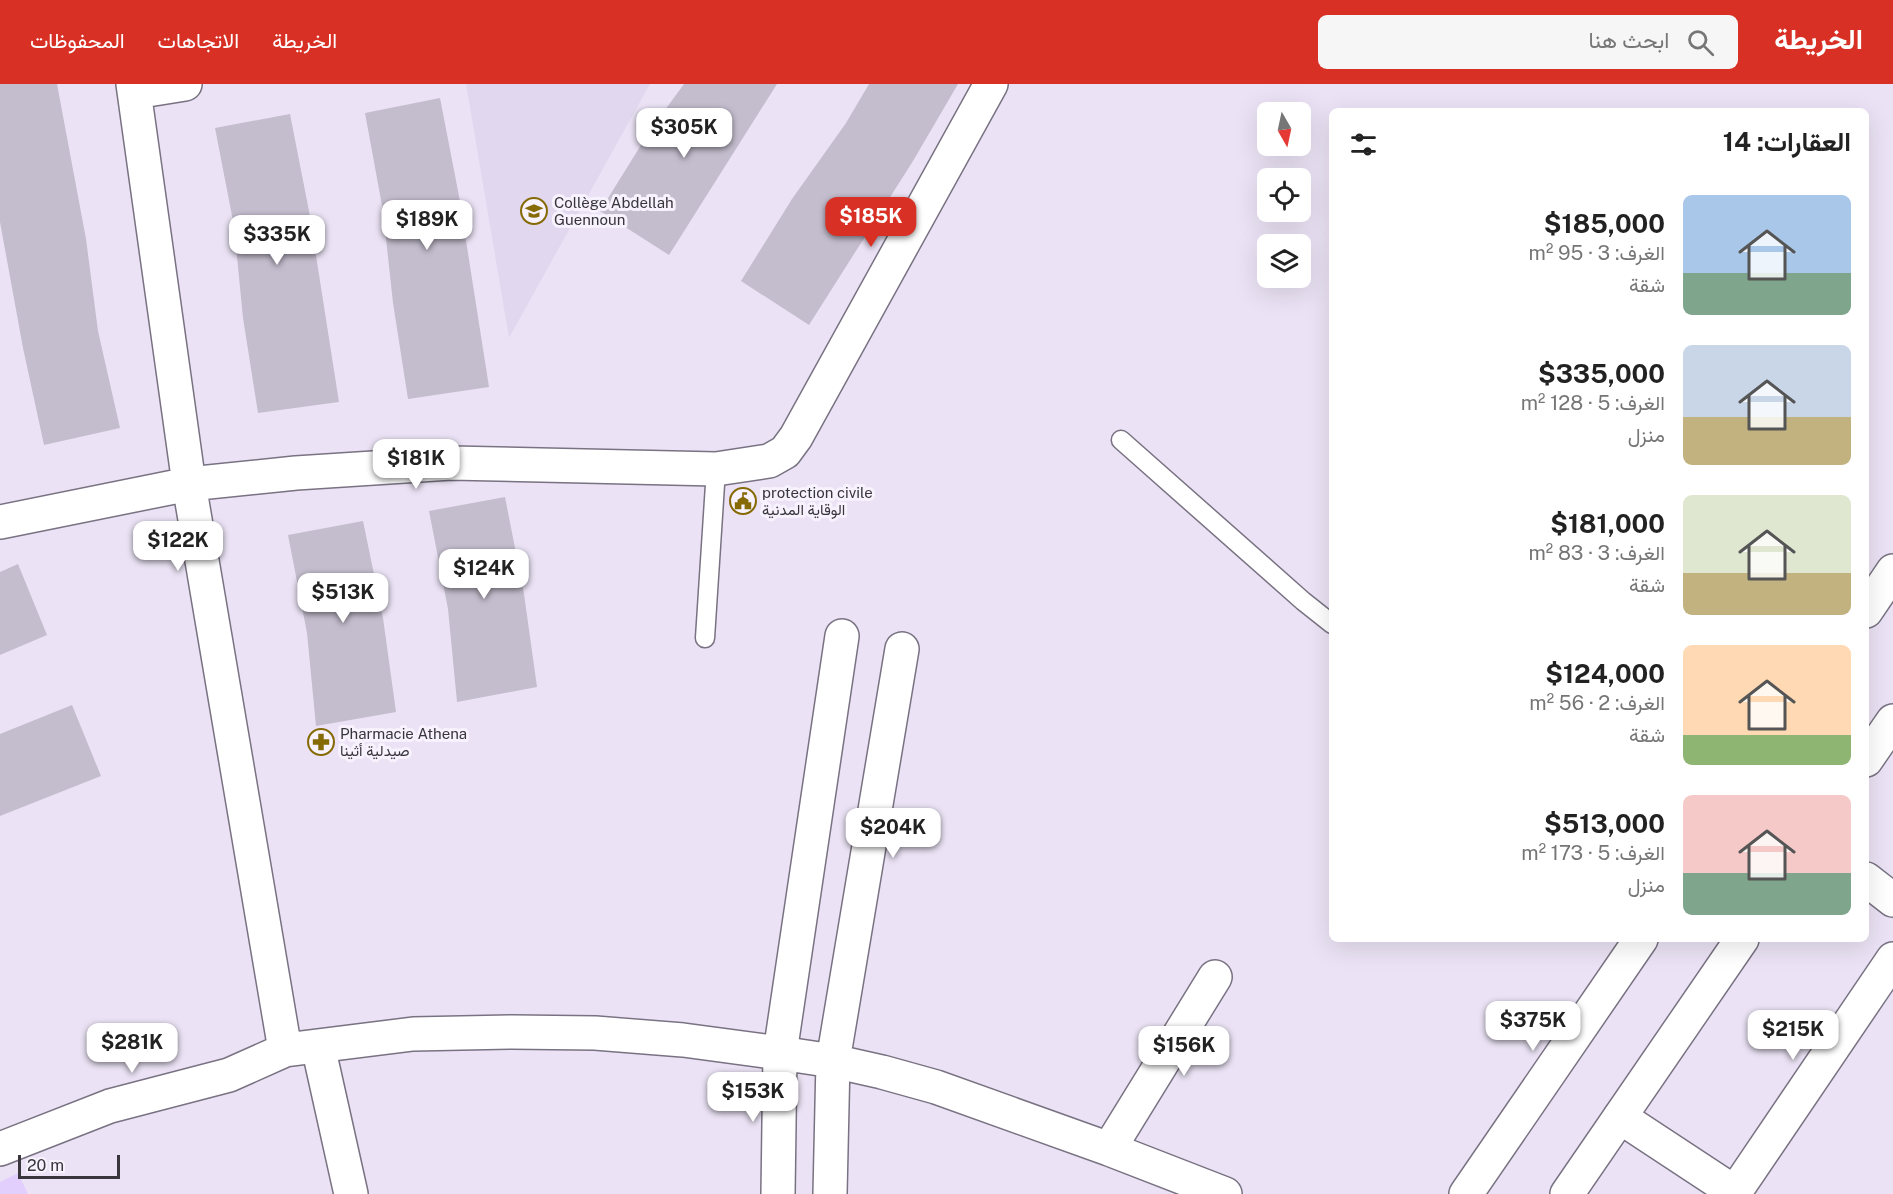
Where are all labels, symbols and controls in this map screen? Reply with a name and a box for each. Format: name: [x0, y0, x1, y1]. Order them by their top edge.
search box: [1318, 15, 1738, 69]
text: الخريطة: [1774, 22, 1863, 55]
icon: search: [1684, 26, 1717, 59]
text: ابحث هنا: [1589, 27, 1669, 53]
text: المحفوظات: [30, 28, 125, 53]
text: الاتجاهات: [158, 28, 239, 53]
text: الخريطة: [272, 28, 337, 53]
north arrow: [1257, 102, 1311, 156]
map controls: [1257, 102, 1311, 288]
pin: $305K: [642, 108, 726, 159]
text: $305K: [650, 115, 718, 139]
text: العقارات: 14: [1723, 126, 1851, 157]
icon: filters: [1347, 128, 1380, 161]
button: locate: [1257, 168, 1311, 222]
place label: Collège Abdellah Guennoun: [554, 194, 674, 228]
school or university icon: Collège Abdellah Guennoun: [519, 196, 549, 226]
pin: $185K: [829, 197, 913, 248]
pin: $189K: [385, 200, 469, 251]
text: $185K: [839, 204, 903, 228]
text: $189K: [395, 207, 459, 231]
text: $185,000: [1544, 208, 1665, 239]
pin: $335K: [235, 215, 319, 266]
icon: home: [1731, 219, 1803, 291]
text: $335K: [243, 222, 311, 246]
button: layers: [1257, 234, 1311, 288]
text: الغرف: 3 · 95 m²: [1529, 241, 1665, 265]
text: شقة: [1629, 273, 1665, 297]
text: $335,000: [1538, 358, 1665, 389]
icon: home: [1731, 369, 1803, 441]
text: الغرف: 5 · 128 m²: [1521, 391, 1665, 415]
text: منزل: [1628, 423, 1665, 447]
pin: $181K: [374, 439, 458, 490]
text: $181K: [387, 446, 445, 470]
place label: protection civile الوقاية المدنية: [762, 484, 873, 519]
public building icon: protection civile الوقاية المدنية: [728, 486, 758, 516]
text: $181,000: [1550, 508, 1665, 539]
icon: home: [1731, 519, 1803, 591]
pin: $122K: [136, 521, 220, 572]
text: $122K: [147, 528, 209, 552]
text: الغرف: 3 · 83 m²: [1528, 541, 1665, 565]
pin: $124K: [442, 549, 526, 600]
text: $124K: [453, 556, 515, 580]
pin: $513K: [301, 573, 385, 624]
text: شقة: [1629, 573, 1665, 597]
text: $513K: [311, 580, 375, 604]
text: $124,000: [1545, 658, 1665, 689]
icon: home: [1731, 669, 1803, 741]
text: الغرف: 2 · 56 m²: [1529, 691, 1665, 715]
text: شقة: [1629, 723, 1665, 747]
place label: Pharmacie Athena صيدلية أثينا: [340, 725, 467, 760]
pharmacy icon: Pharmacie Athena صيدلية أثينا: [306, 727, 336, 757]
pin: $204K: [851, 808, 935, 859]
text: $513,000: [1544, 808, 1665, 839]
text: $204K: [860, 815, 926, 839]
icon: home: [1731, 819, 1803, 891]
text: الغرف: 5 · 173 m²: [1521, 841, 1665, 865]
text: منزل: [1628, 873, 1665, 897]
pin: $375K: [1491, 1001, 1575, 1052]
text: $375K: [1500, 1008, 1566, 1032]
pin: $215K: [1751, 1010, 1835, 1061]
text: $215K: [1762, 1017, 1824, 1041]
pin: $281K: [90, 1023, 174, 1074]
pin: $156K: [1142, 1026, 1226, 1077]
text: $281K: [101, 1030, 163, 1054]
text: $156K: [1152, 1033, 1216, 1057]
pin: $153K: [711, 1072, 795, 1123]
text: $153K: [721, 1079, 785, 1103]
scale bar: [18, 1152, 120, 1180]
text: 20 m: [27, 1156, 64, 1175]

